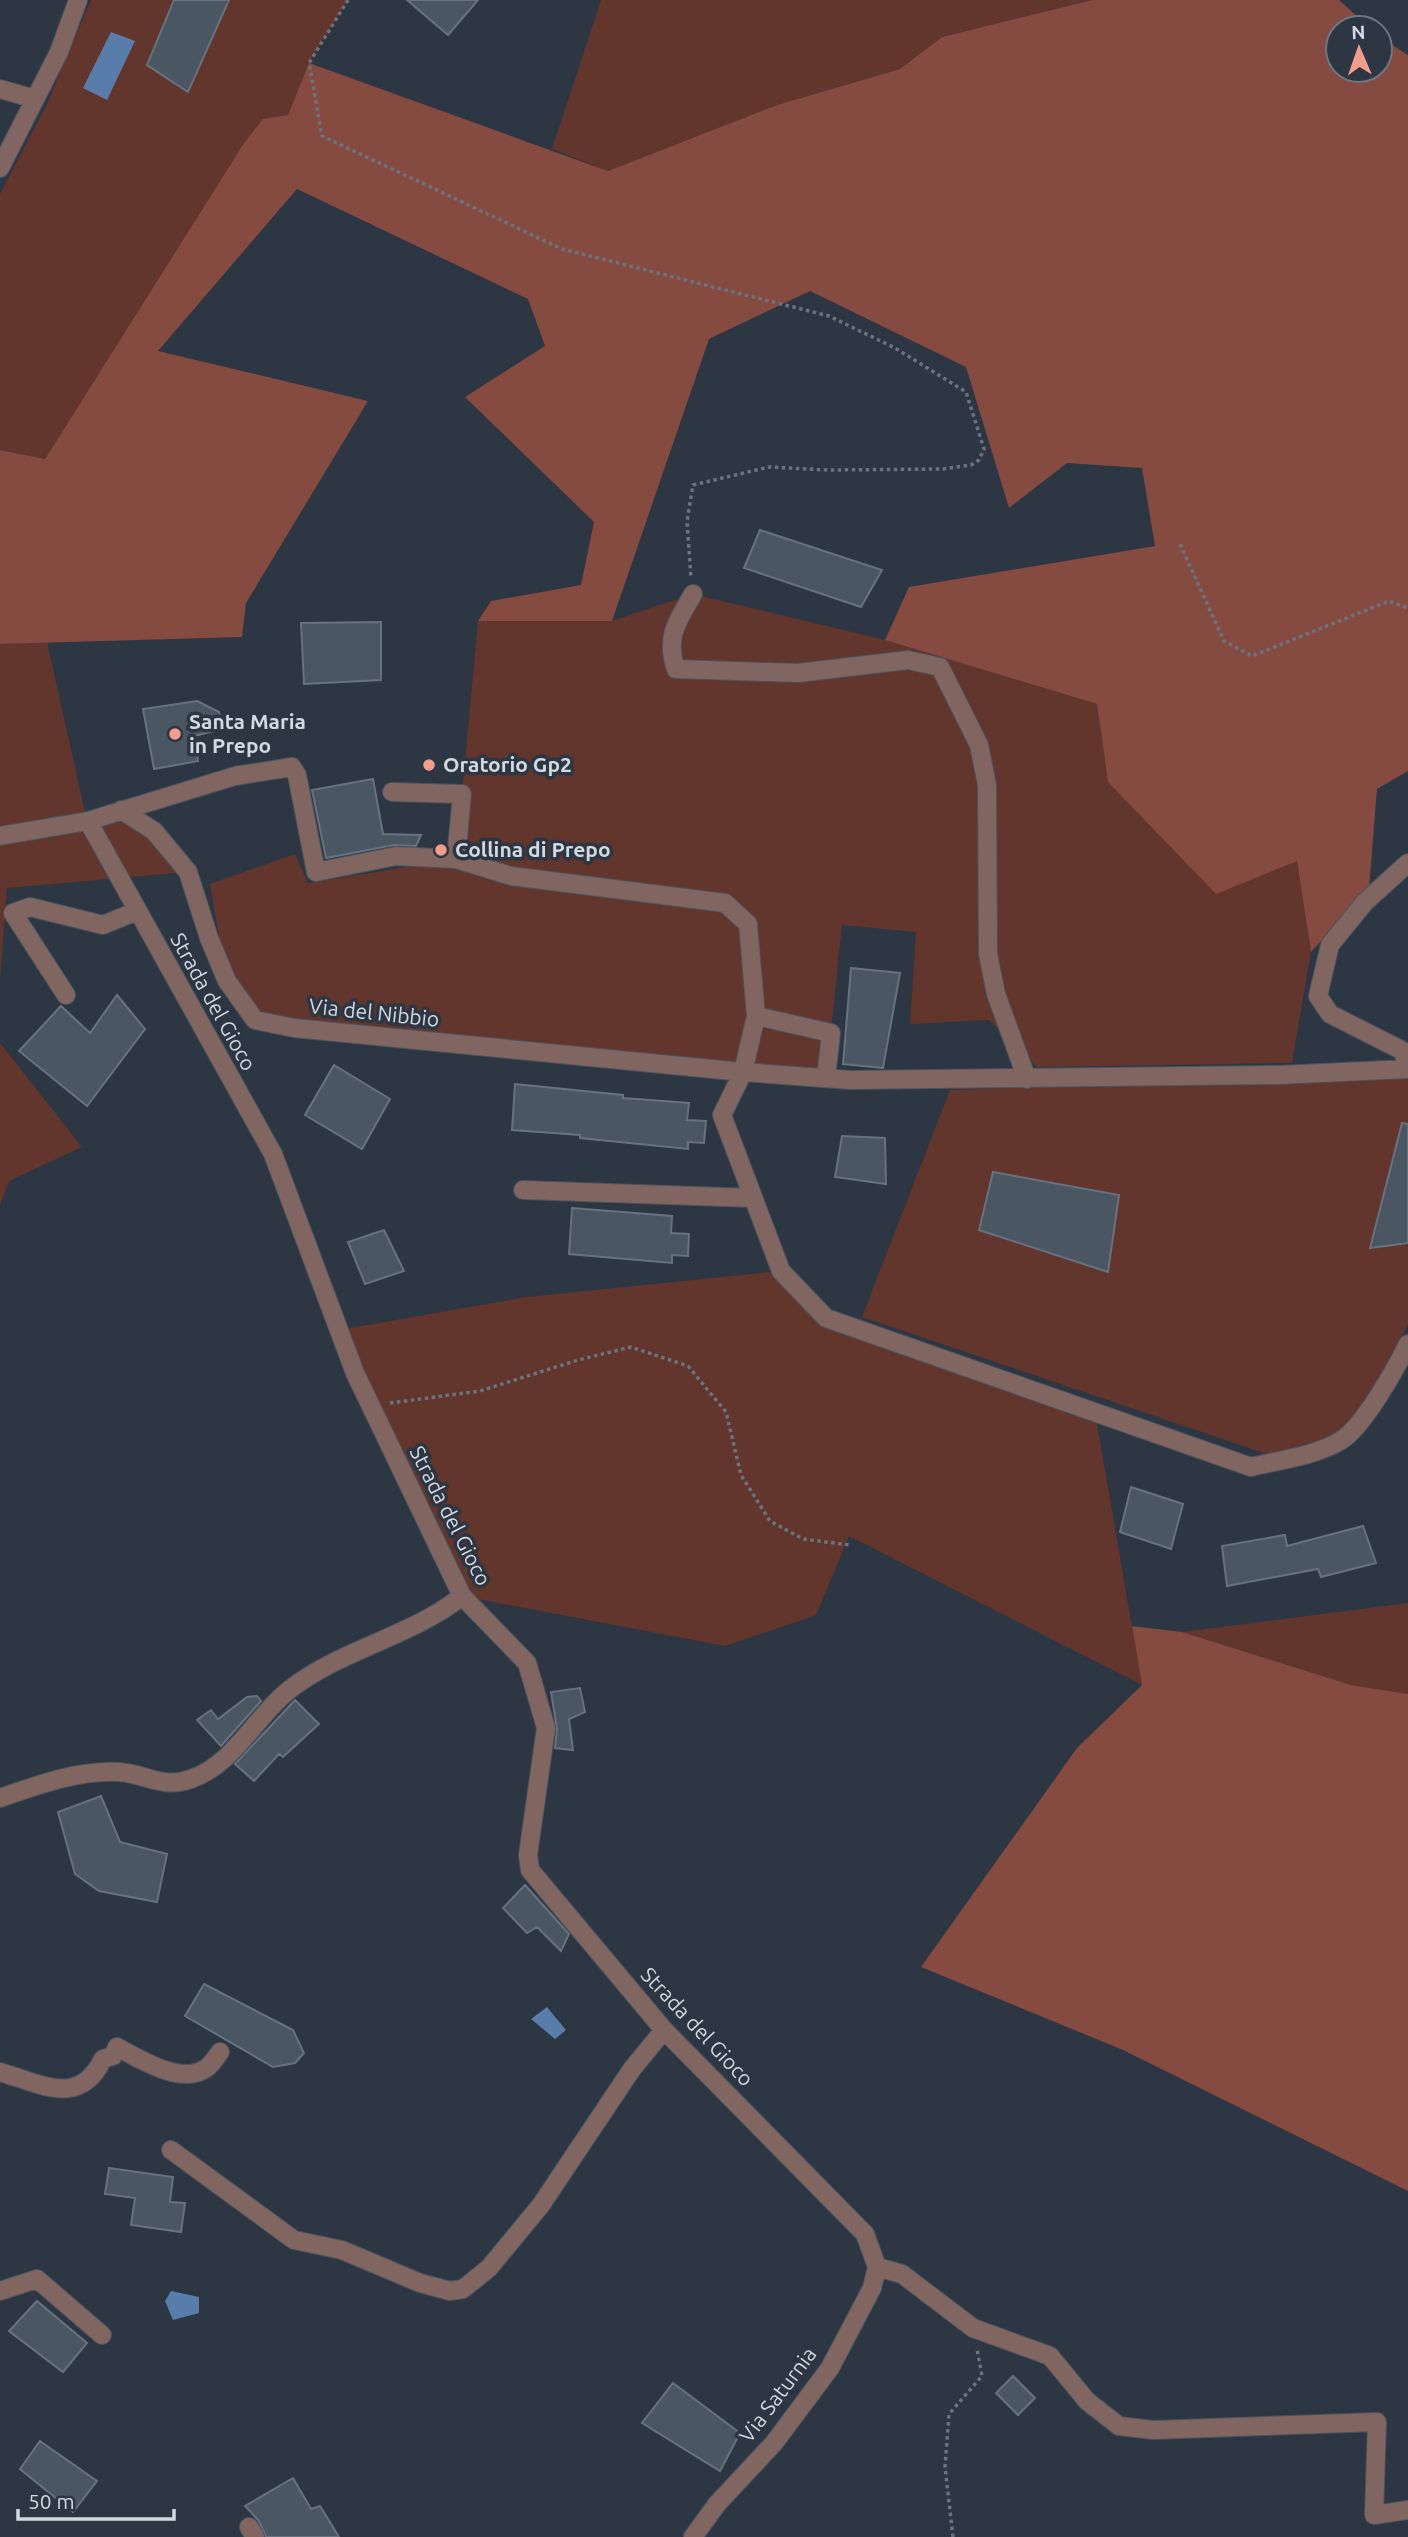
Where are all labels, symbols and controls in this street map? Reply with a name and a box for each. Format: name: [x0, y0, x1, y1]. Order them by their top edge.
north arrow: [1324, 14, 1394, 84]
text: N: [1351, 21, 1366, 43]
place label: Santa Maria in Prepo: [189, 709, 306, 757]
marker: Santa Maria in Prepo: [167, 726, 183, 742]
place label: Oratorio Gp2: [443, 752, 572, 776]
marker: Oratorio Gp2: [421, 757, 437, 773]
place label: Collina di Prepo: [455, 837, 611, 861]
marker: Collina di Prepo: [433, 842, 449, 858]
street label: Strada del Gioco: [166, 929, 262, 1074]
street label: Via del Nibbio: [308, 993, 440, 1031]
street label: Strada del Gioco: [405, 1442, 496, 1589]
street label: Strada del Gioco: [637, 1962, 759, 2091]
street label: Via Saturnia: [734, 2342, 821, 2447]
scale bar: [18, 2478, 173, 2522]
text: 50 m: [28, 2489, 75, 2513]

